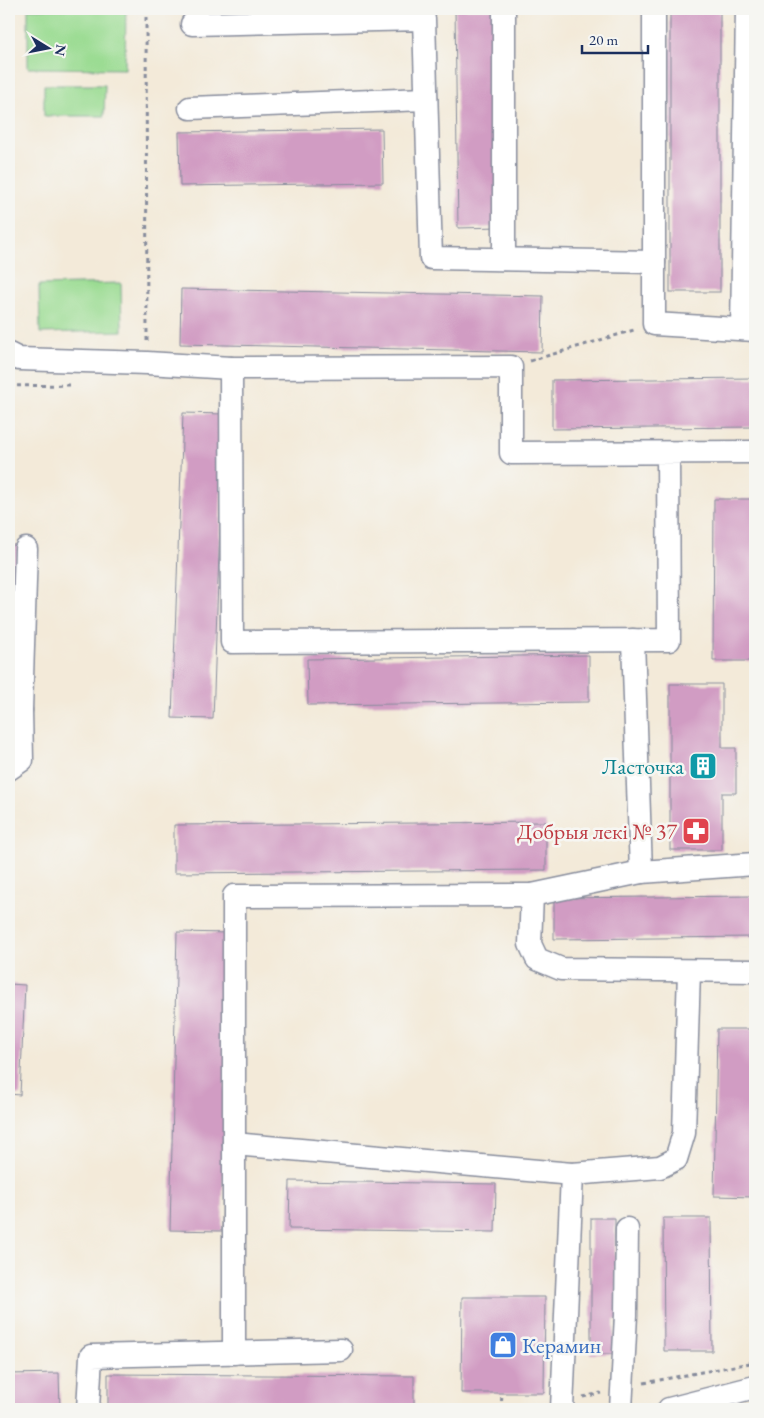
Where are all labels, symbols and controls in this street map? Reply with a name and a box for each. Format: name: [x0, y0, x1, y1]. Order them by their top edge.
north arrow: [22, 22, 72, 72]
scale bar: [582, 22, 648, 54]
text: 20 m: [589, 30, 618, 49]
text: N: [51, 43, 71, 58]
building icon: Ласточка: [688, 751, 718, 781]
place label: Ласточка: [602, 752, 684, 781]
pharmacy icon: Добрыя лекі № 37: [681, 816, 711, 846]
place label: Добрыя лекі № 37: [517, 817, 677, 846]
shop icon: Керамин: [488, 1330, 518, 1360]
place label: Керамин: [522, 1331, 601, 1360]

